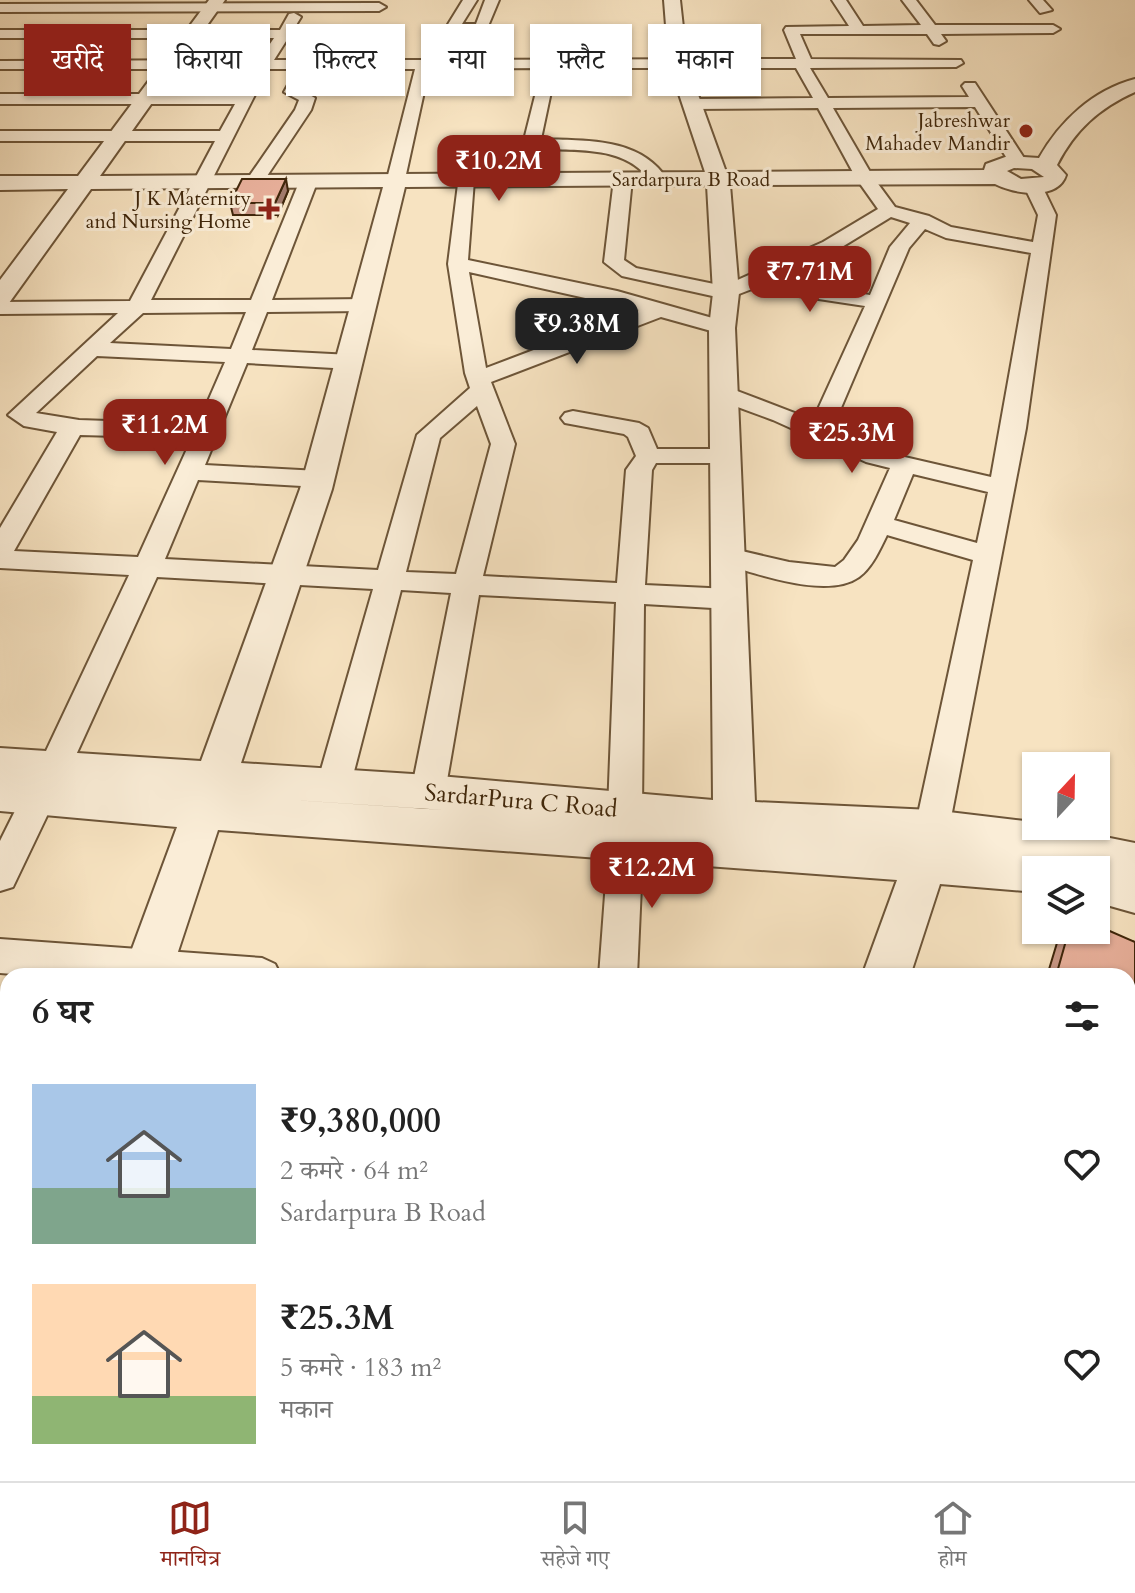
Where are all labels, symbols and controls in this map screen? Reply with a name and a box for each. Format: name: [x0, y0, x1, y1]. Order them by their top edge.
chip: खरीदें: [24, 24, 131, 96]
chip: किराया: [147, 24, 270, 96]
chip: फ़िल्टर: [286, 24, 405, 96]
chip: नया: [421, 24, 514, 96]
chip: फ़्लैट: [530, 24, 632, 96]
chip: मकान: [648, 24, 761, 96]
place label: Jabreshwar Mahadev Mandir: [865, 107, 1011, 157]
marker: Jabreshwar Mahadev Mandir: [1017, 122, 1035, 140]
pin: ₹10.2M: [434, 135, 564, 203]
text: ₹10.2M: [455, 143, 543, 178]
street label: Sardarpura B Road: [612, 166, 771, 193]
place label: J K Maternity and Nursing Home: [86, 185, 251, 235]
marker: J K Maternity and Nursing Home: [258, 198, 280, 220]
pin: ₹7.71M: [745, 246, 875, 314]
text: ₹7.71M: [766, 254, 854, 289]
pin: ₹9.38M: [512, 298, 642, 366]
text: ₹9.38M: [533, 306, 621, 341]
pin: ₹11.2M: [100, 399, 230, 467]
text: ₹11.2M: [121, 407, 209, 442]
pin: ₹25.3M: [787, 407, 917, 475]
text: ₹25.3M: [808, 415, 896, 450]
north arrow: [1022, 752, 1110, 840]
map controls: [1022, 752, 1110, 944]
street label: SardarPura C Road: [423, 776, 619, 826]
pin: ₹12.2M: [587, 842, 717, 910]
text: ₹12.2M: [608, 850, 696, 885]
button: layers: [1022, 856, 1110, 944]
text: 6 घर: [32, 989, 92, 1035]
icon: filters: [1060, 994, 1104, 1038]
text: ₹9,380,000: [280, 1098, 441, 1144]
icon: home: [96, 1116, 192, 1212]
icon: heart: [1060, 1142, 1104, 1186]
text: 2 कमरे · 64 m²: [280, 1153, 428, 1188]
text: Sardarpura B Road: [280, 1195, 486, 1230]
text: ₹25.3M: [280, 1295, 394, 1341]
icon: home: [96, 1316, 192, 1412]
icon: heart: [1060, 1342, 1104, 1386]
text: 5 कमरे · 183 m²: [280, 1350, 441, 1385]
text: मकान: [280, 1392, 333, 1427]
tab: मानचित्र: [160, 1496, 220, 1580]
tab: सहेजे गए: [541, 1496, 610, 1580]
tab: होम: [931, 1496, 975, 1580]

